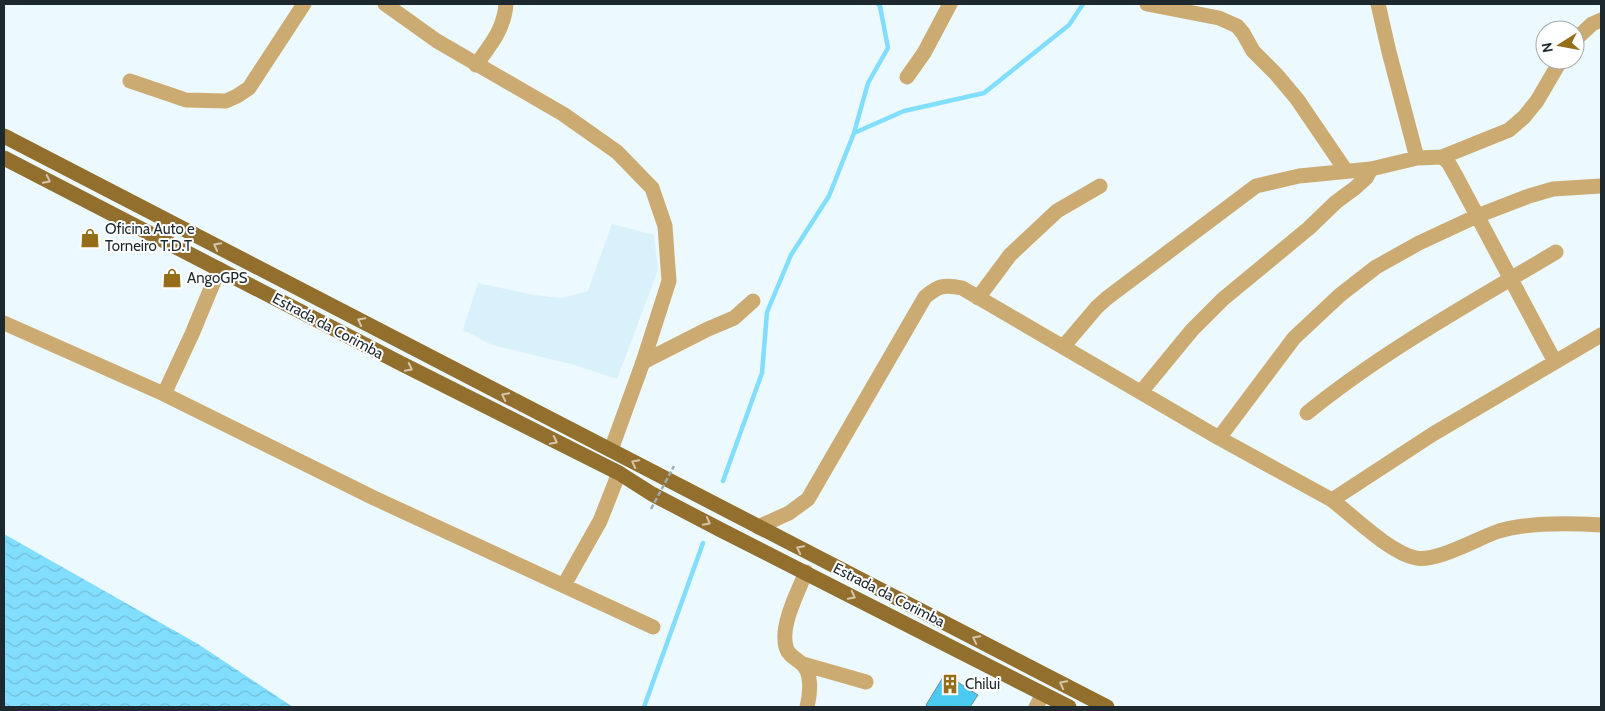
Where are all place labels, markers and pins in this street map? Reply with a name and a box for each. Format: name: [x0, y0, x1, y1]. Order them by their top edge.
place label: Oficina Auto e Torneiro T.D.T: [105, 220, 195, 255]
shop icon: Oficina Auto e Torneiro T.D.T: [79, 227, 101, 249]
shop icon: AngoGPS: [161, 267, 183, 289]
place label: AngoGPS: [187, 269, 248, 287]
building icon: Chilui: [939, 673, 961, 695]
place label: Chilui: [965, 675, 1000, 693]

